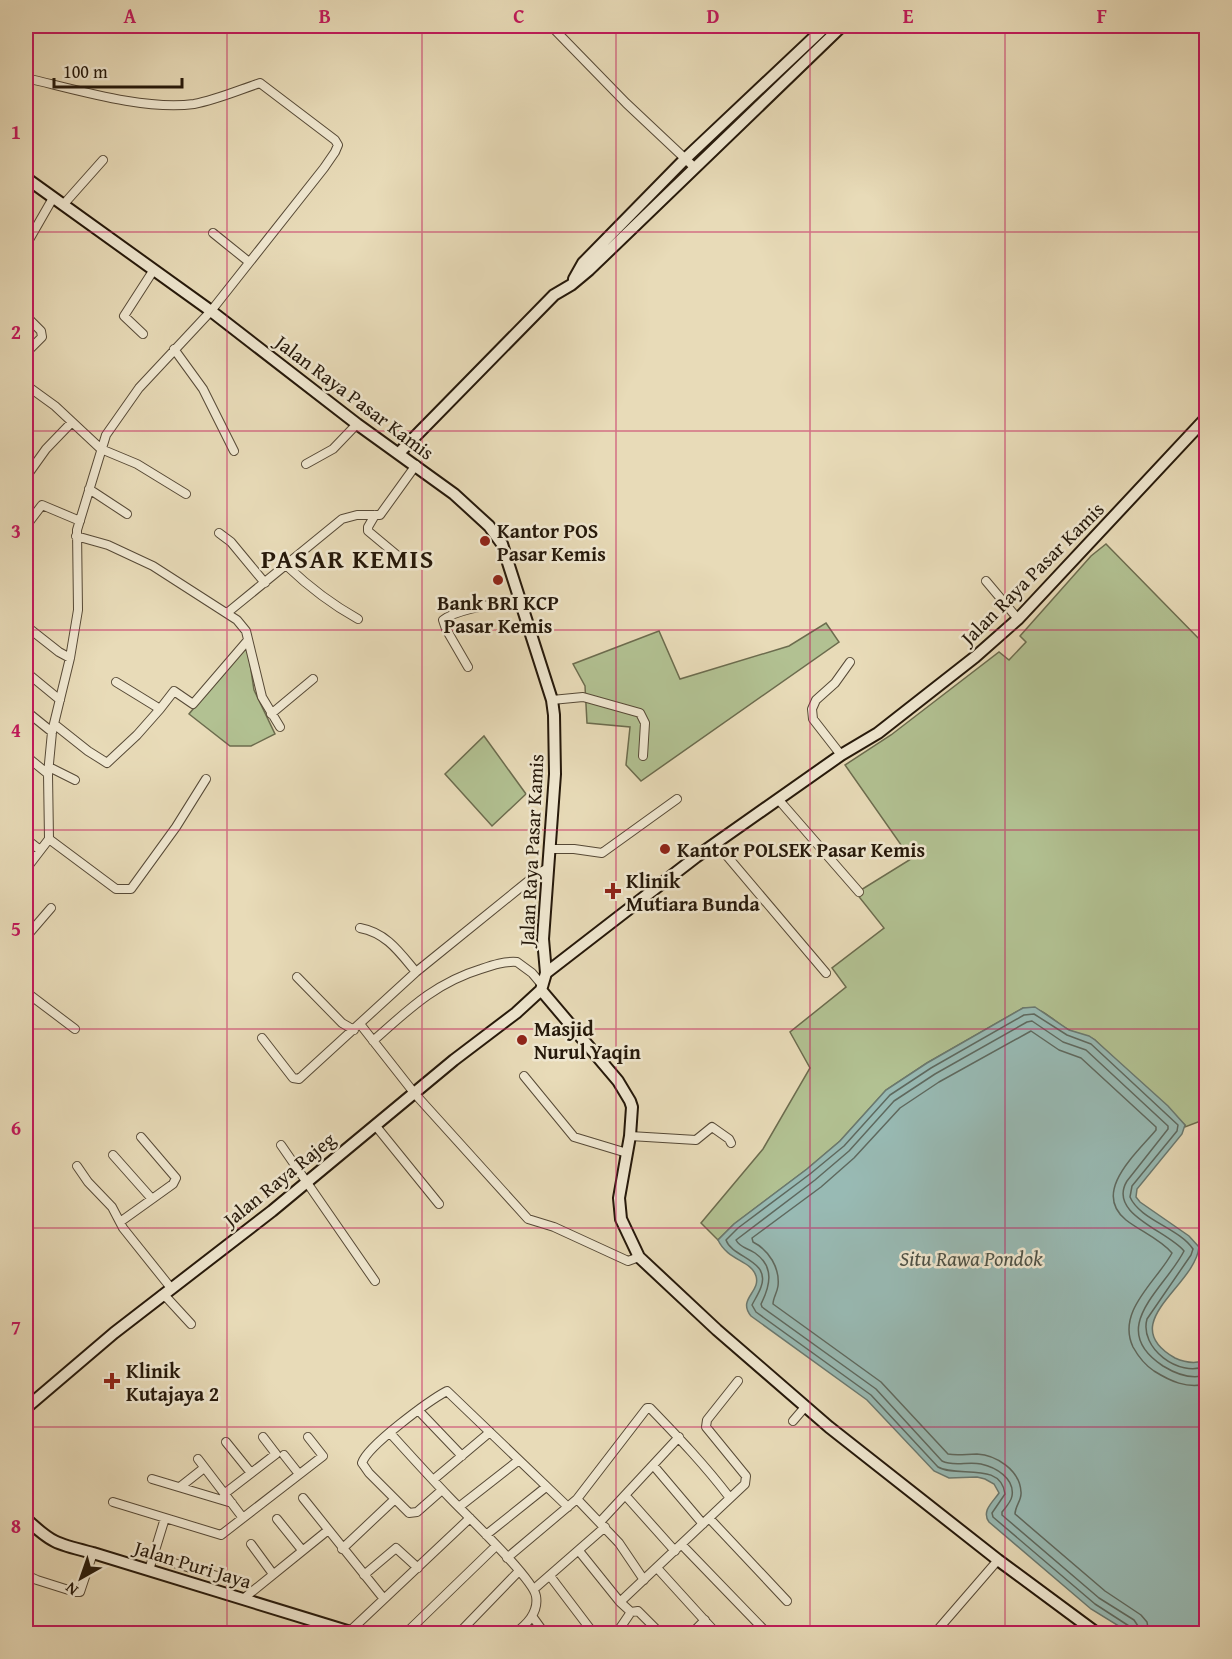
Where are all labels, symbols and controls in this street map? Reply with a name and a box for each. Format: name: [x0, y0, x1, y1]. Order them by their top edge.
text: A: [124, 1, 137, 30]
text: B: [319, 1, 331, 30]
text: C: [513, 1, 525, 30]
text: D: [706, 1, 720, 30]
text: E: [903, 1, 914, 30]
text: F: [1097, 1, 1107, 30]
scale bar: [54, 51, 182, 89]
text: 100 m: [63, 58, 108, 85]
text: 1: [11, 117, 21, 146]
text: 2: [11, 317, 21, 346]
street label: Jalan Raya Pasar Kamis: [267, 326, 441, 466]
street label: Jalan Raya Pasar Kamis: [952, 495, 1110, 653]
text: 3: [11, 516, 21, 545]
place label: Kantor POS Pasar Kemis: [497, 516, 606, 568]
marker: Kantor POS Pasar Kemis: [478, 534, 492, 548]
district label: PASAR KEMIS: [261, 539, 435, 578]
marker: Bank BRI KCP Pasar Kemis: [491, 573, 505, 587]
place label: Bank BRI KCP Pasar Kemis: [437, 588, 559, 640]
text: 4: [11, 715, 21, 744]
street label: Jalan Raya Pasar Kamis: [511, 753, 551, 950]
place label: Kantor POLSEK Pasar Kemis: [677, 835, 925, 864]
marker: Kantor POLSEK Pasar Kemis: [658, 842, 672, 856]
place label: Klinik Mutiara Bunda: [626, 866, 760, 918]
marker: Klinik Mutiara Bunda: [604, 882, 622, 900]
text: 5: [11, 914, 21, 943]
place label: Masjid Nurul Yaqin: [534, 1014, 641, 1066]
marker: Masjid Nurul Yaqin: [515, 1033, 529, 1047]
text: 6: [11, 1113, 21, 1142]
street label: Jalan Raya Rajeg: [214, 1125, 341, 1235]
water label: Situ Rawa Pondok: [899, 1243, 1043, 1274]
text: 7: [11, 1312, 21, 1341]
place label: Klinik Kutajaya 2: [126, 1356, 219, 1408]
marker: Klinik Kutajaya 2: [103, 1372, 121, 1390]
text: 8: [11, 1511, 21, 1540]
street label: Jalan Puri Jaya: [128, 1532, 256, 1596]
north arrow: [51, 1548, 111, 1608]
text: N: [59, 1577, 83, 1602]

